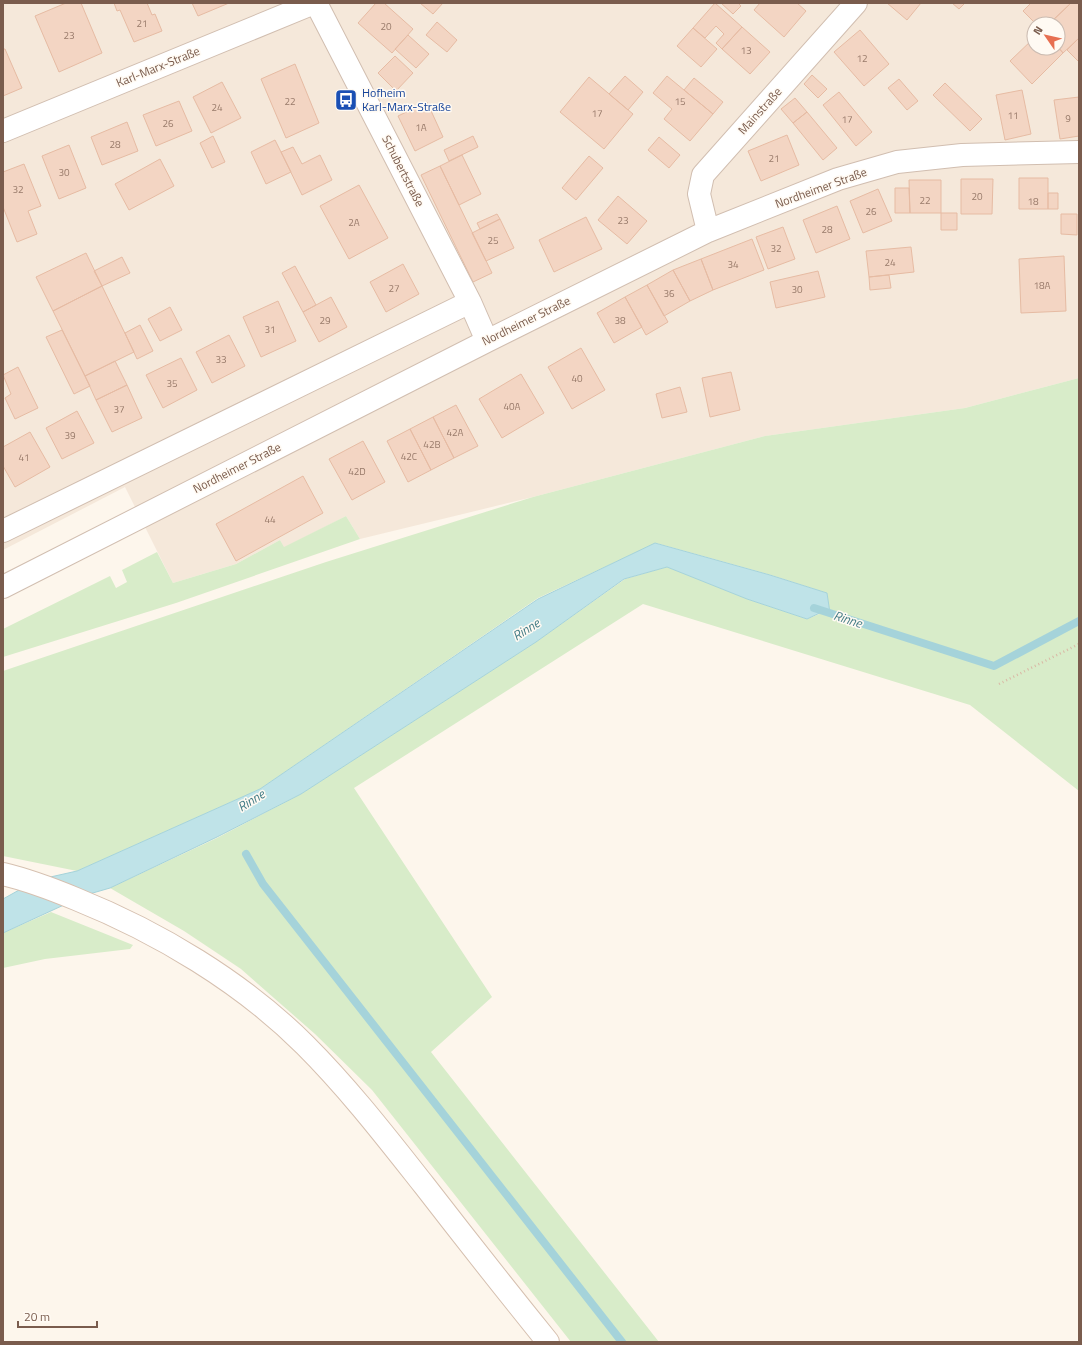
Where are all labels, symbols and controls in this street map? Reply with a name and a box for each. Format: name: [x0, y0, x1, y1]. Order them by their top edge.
house number: 21: [136, 16, 148, 31]
north arrow: [1026, 16, 1066, 56]
house number: 20: [380, 19, 392, 34]
text: N: [1029, 23, 1046, 38]
house number: 23: [63, 28, 75, 43]
street label: Karl-Marx-Straße: [113, 41, 203, 92]
house number: 13: [740, 43, 752, 58]
house number: 12: [856, 51, 868, 66]
place label: Hofheim Karl-Marx-Straße: [362, 83, 451, 116]
street label: Mainstraße: [733, 83, 786, 139]
bus stop icon: Hofheim Karl-Marx-Straße: [333, 87, 359, 113]
house number: 22: [284, 94, 296, 109]
house number: 15: [674, 94, 686, 109]
house number: 24: [211, 100, 223, 115]
house number: 17: [591, 106, 603, 121]
house number: 11: [1007, 108, 1019, 123]
house number: 9: [1065, 111, 1071, 126]
house number: 17: [841, 112, 853, 127]
house number: 26: [162, 116, 174, 131]
house number: 1A: [415, 120, 427, 135]
street label: Schubertstraße: [377, 132, 430, 210]
house number: 28: [109, 137, 121, 152]
house number: 21: [768, 151, 780, 166]
street label: Nordheimer Straße: [772, 162, 869, 213]
house number: 30: [58, 165, 70, 180]
house number: 32: [12, 182, 24, 197]
house number: 20: [971, 189, 983, 204]
house number: 22: [919, 193, 931, 208]
house number: 18: [1027, 194, 1039, 209]
house number: 26: [865, 204, 877, 219]
house number: 23: [617, 213, 629, 228]
house number: 2A: [348, 215, 360, 230]
house number: 28: [821, 222, 833, 237]
house number: 25: [487, 233, 499, 248]
house number: 32: [770, 241, 782, 256]
house number: 24: [884, 255, 896, 270]
house number: 34: [727, 257, 739, 272]
house number: 18A: [1033, 278, 1051, 293]
house number: 27: [388, 281, 400, 296]
house number: 30: [791, 282, 803, 297]
house number: 36: [663, 286, 675, 301]
street label: Nordheimer Straße: [478, 291, 573, 350]
house number: 29: [319, 313, 331, 328]
house number: 38: [614, 313, 626, 328]
house number: 31: [264, 322, 276, 337]
house number: 33: [215, 352, 227, 367]
house number: 40: [571, 371, 583, 386]
house number: 35: [166, 376, 178, 391]
house number: 40A: [503, 399, 521, 414]
house number: 37: [113, 402, 125, 417]
house number: 42A: [446, 425, 464, 440]
house number: 39: [64, 428, 76, 443]
street label: Nordheimer Straße: [189, 437, 284, 498]
house number: 42B: [423, 437, 441, 452]
house number: 42C: [401, 449, 418, 464]
house number: 41: [18, 450, 30, 465]
house number: 42D: [348, 464, 366, 479]
house number: 44: [264, 512, 276, 527]
water label: Rinne: [831, 605, 866, 633]
water label: Rinne: [508, 612, 544, 645]
water label: Rinne: [233, 783, 269, 816]
scale bar: [18, 1303, 97, 1329]
text: 20 m: [24, 1307, 50, 1326]

